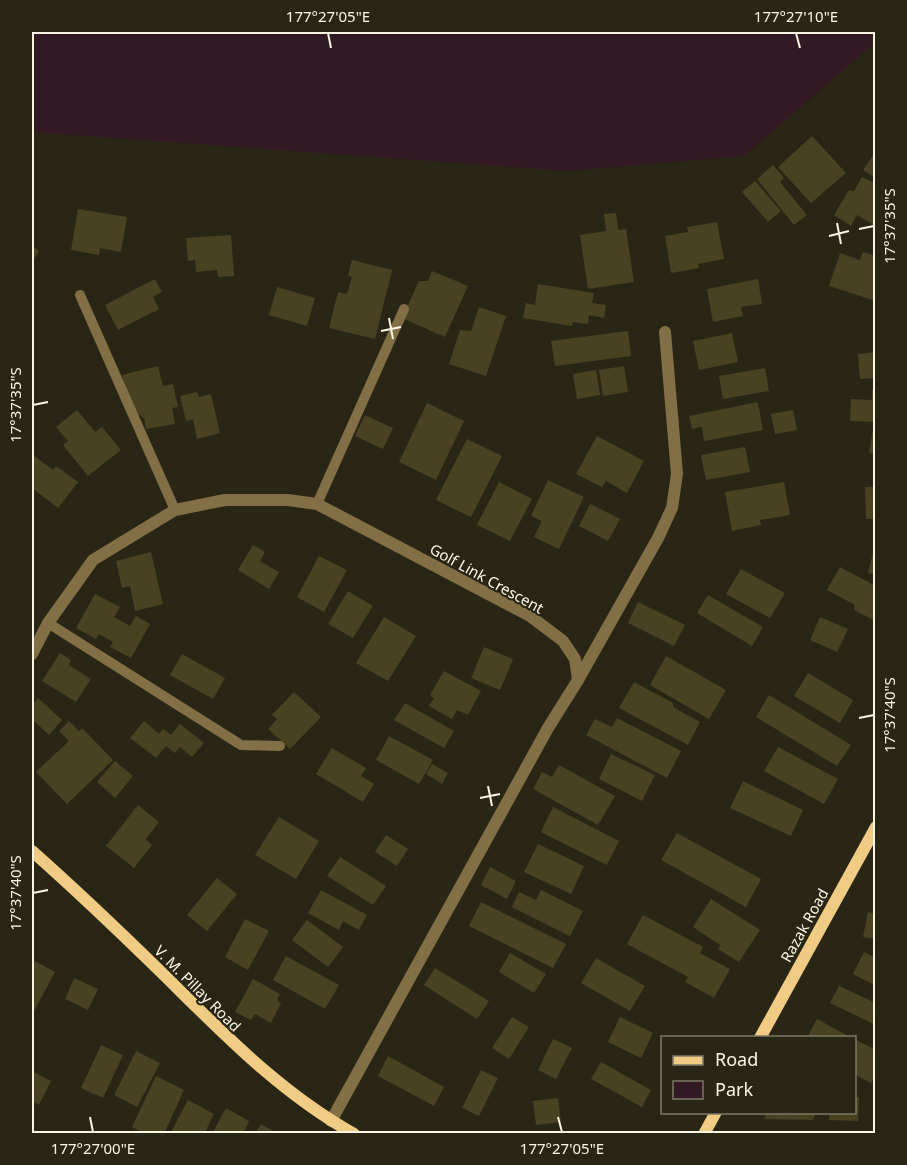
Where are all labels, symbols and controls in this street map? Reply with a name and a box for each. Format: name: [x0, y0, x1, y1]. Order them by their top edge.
text: 177°27'05"E: [286, 6, 370, 26]
text: 177°27'10"E: [754, 6, 838, 26]
text: 17°37'35"S: [879, 188, 899, 264]
text: 17°37'35"S: [5, 367, 25, 443]
street label: Golf Link Crescent: [427, 538, 548, 618]
text: 17°37'40"S: [879, 677, 899, 753]
text: 17°37'40"S: [5, 855, 25, 931]
street label: Razak Road: [776, 885, 832, 965]
street label: V. M. Pillay Road: [150, 940, 246, 1036]
legend: [661, 1036, 856, 1114]
text: Road: [715, 1047, 758, 1071]
text: Park: [715, 1077, 753, 1101]
text: 177°27'00"E: [51, 1138, 135, 1158]
text: 177°27'05"E: [520, 1138, 604, 1158]

